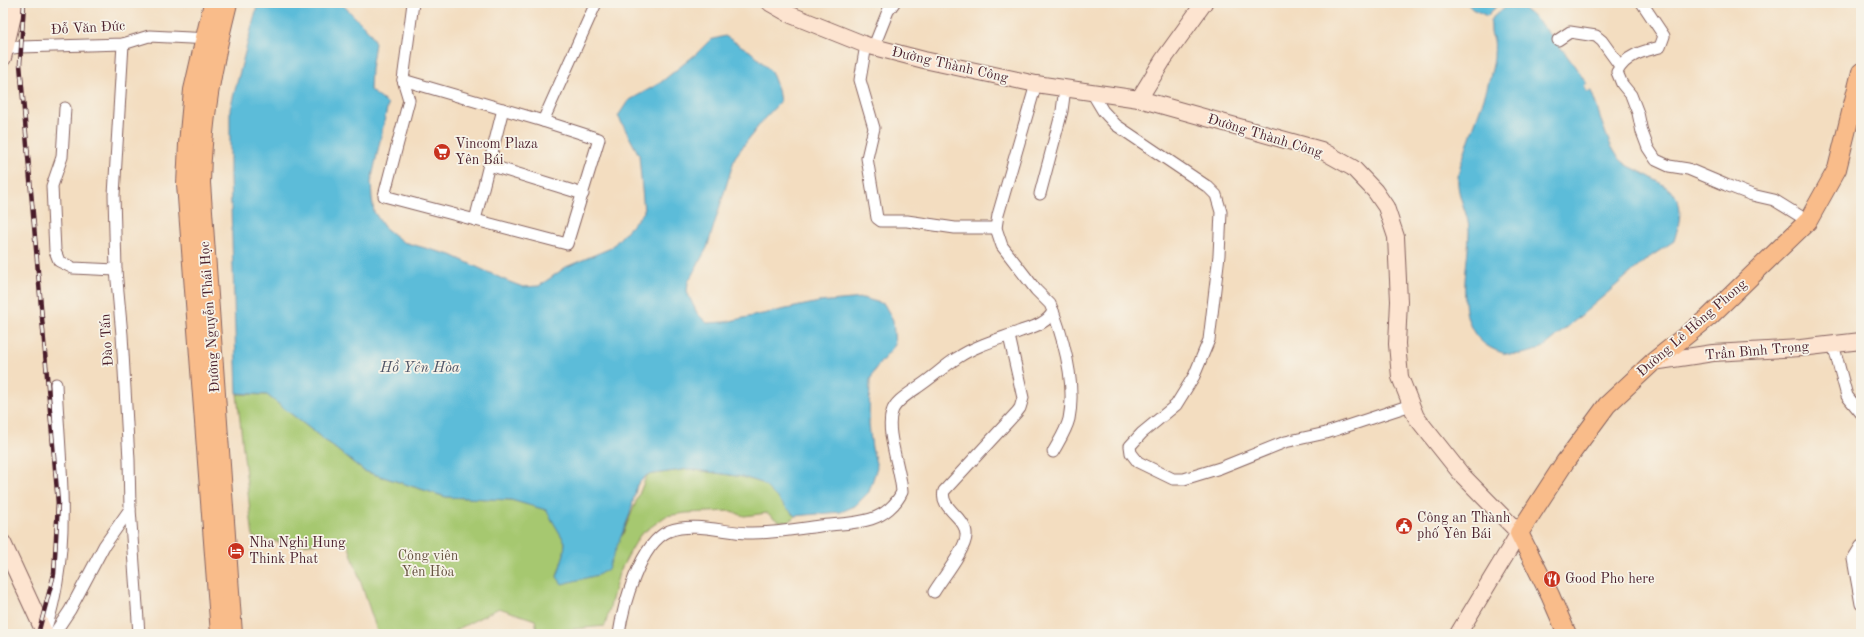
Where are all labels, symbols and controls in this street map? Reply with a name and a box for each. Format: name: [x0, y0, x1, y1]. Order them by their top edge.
street label: Đỗ Văn Đức: [50, 18, 126, 37]
street label: Đường Thành Công: [890, 45, 1010, 85]
street label: Đường Thành Công: [1206, 112, 1325, 160]
place label: Vincom Plaza Yên Bái: [455, 137, 538, 167]
supermarket icon: Vincom Plaza Yên Bái: [432, 142, 452, 162]
street label: Đường Nguyễn Thái Học: [197, 241, 222, 393]
street label: Đường Lê Hồng Phong: [1633, 275, 1750, 379]
street label: Đào Tấn: [97, 313, 116, 367]
street label: Trần Bình Trọng: [1704, 337, 1810, 363]
water label: Hồ Yên Hòa: [379, 359, 460, 376]
place label: Công an Thành phố Yên Bái: [1417, 511, 1511, 541]
public building icon: Công an Thành phố Yên Bái: [1394, 516, 1414, 536]
place label: Nha Nghi Hung Think Phat: [249, 536, 346, 566]
hotel icon: Nha Nghi Hung Think Phat: [226, 541, 246, 561]
park label: Công viên Yên Hòa: [398, 549, 459, 579]
restaurant icon: Good Pho here: [1542, 569, 1562, 589]
place label: Good Pho here: [1565, 572, 1654, 586]

